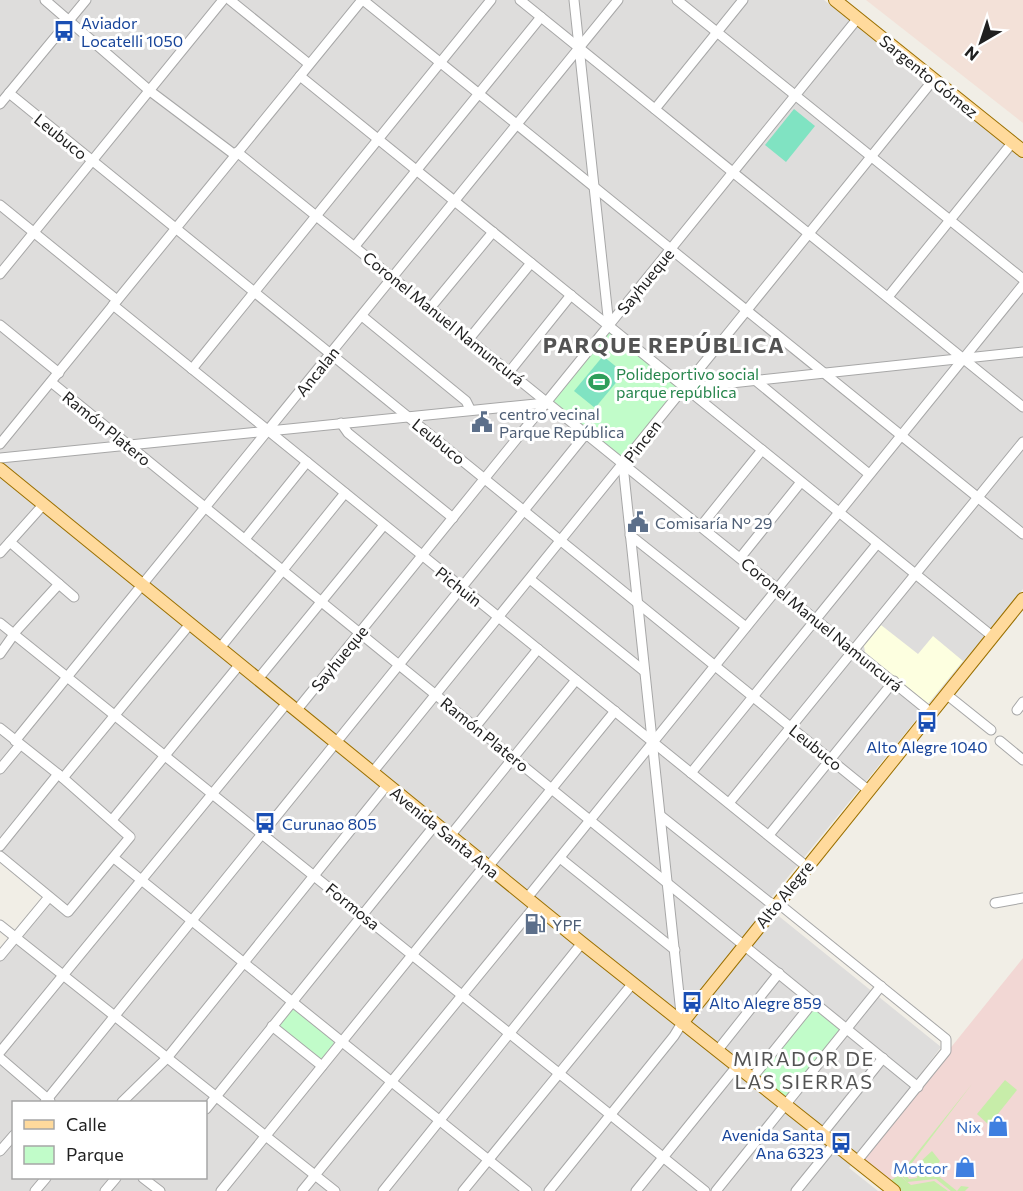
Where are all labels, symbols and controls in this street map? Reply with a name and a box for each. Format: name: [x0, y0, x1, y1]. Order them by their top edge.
north arrow: [951, 12, 1011, 72]
place label: Aviador Locatelli 1050: [81, 13, 183, 50]
bus stop icon: Aviador Locatelli 1050: [52, 19, 76, 43]
street label: Sargento Gómez: [876, 31, 982, 121]
text: N: [961, 43, 982, 65]
street label: Leubuco: [31, 109, 91, 163]
street label: Sayhueque: [613, 244, 677, 318]
street label: Coronel Manuel Namuncurá: [360, 247, 528, 389]
district label: PARQUE REPÚBLICA: [543, 331, 785, 358]
street label: Ancalan: [291, 342, 343, 400]
place label: Polideportivo social parque república: [616, 364, 759, 401]
sports icon: Polideportivo social parque república: [587, 370, 611, 394]
street label: Ramón Platero: [59, 387, 155, 469]
place label: centro vecinal Parque República: [499, 404, 624, 441]
public building icon: centro vecinal Parque República: [470, 410, 494, 434]
street label: Leubuco: [409, 414, 469, 468]
street label: Pincen: [619, 416, 665, 466]
public building icon: Comisaría N° 29: [626, 510, 650, 534]
place label: Comisaría N° 29: [655, 513, 773, 532]
street label: Coronel Manuel Namuncurá: [738, 553, 906, 695]
street label: Pichuin: [432, 562, 486, 610]
street label: Sayhueque: [307, 621, 371, 695]
street label: Ramón Platero: [437, 693, 533, 775]
bus stop icon: Alto Alegre 1040: [915, 710, 939, 734]
street label: Leubuco: [786, 720, 846, 774]
place label: Alto Alegre 1040: [866, 737, 988, 756]
street label: Avenida Santa Ana: [387, 782, 503, 882]
bus stop icon: Curunao 805: [253, 811, 277, 835]
place label: Curunao 805: [282, 814, 377, 833]
street label: Alto Alegre: [751, 857, 817, 931]
street label: Formosa: [322, 879, 384, 933]
fuel station icon: YPF: [523, 912, 547, 936]
place label: YPF: [552, 915, 582, 934]
bus stop icon: Alto Alegre 859: [680, 990, 704, 1014]
place label: Alto Alegre 859: [709, 993, 822, 1012]
district label: MIRADOR DE LAS SIERRAS: [733, 1046, 875, 1093]
legend: [12, 1101, 207, 1179]
text: Calle: [66, 1113, 106, 1135]
shop icon: Nix: [986, 1114, 1010, 1138]
place label: Nix: [956, 1117, 981, 1136]
place label: Avenida Santa Ana 6323: [721, 1125, 824, 1162]
bus stop icon: Avenida Santa Ana 6323: [829, 1131, 853, 1155]
text: Parque: [66, 1143, 124, 1165]
shop icon: Motcor: [953, 1155, 977, 1179]
place label: Motcor: [893, 1158, 949, 1177]

